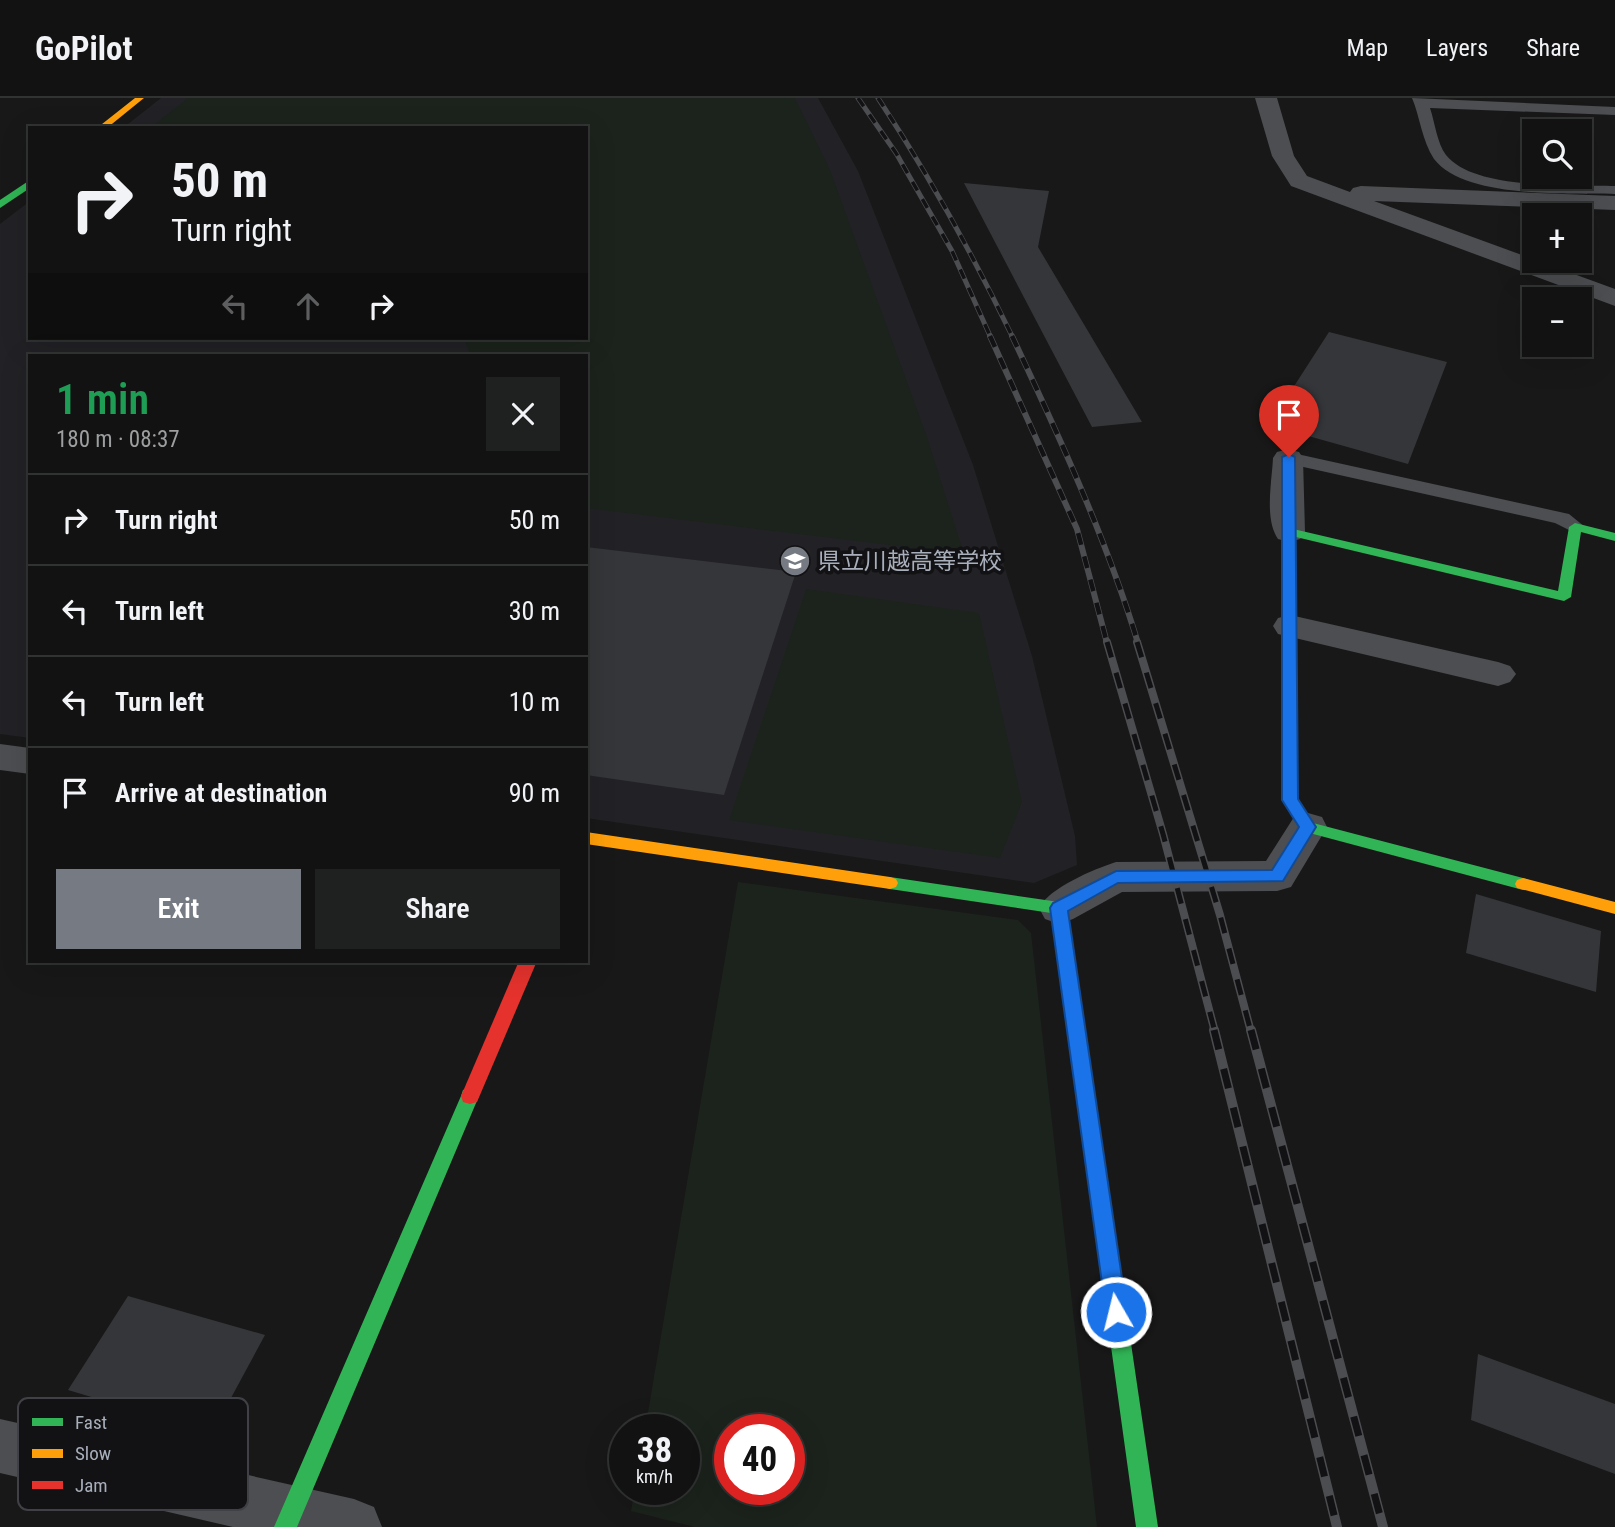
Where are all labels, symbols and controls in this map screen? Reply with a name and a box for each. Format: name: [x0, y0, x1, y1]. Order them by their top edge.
text: GoPilot: [35, 29, 133, 68]
text: Map: [1347, 34, 1388, 62]
text: Layers: [1426, 34, 1488, 62]
text: Share: [1526, 34, 1580, 62]
map controls: [1522, 119, 1592, 357]
button: search: [1522, 119, 1592, 189]
text: 50 m: [171, 152, 268, 209]
icon: right: [56, 154, 147, 245]
button: +: [1522, 203, 1592, 273]
text: Turn right: [171, 211, 292, 249]
icon: left: [216, 287, 254, 325]
icon: ahead: [289, 287, 327, 325]
icon: right: [362, 287, 400, 325]
button: −: [1522, 287, 1592, 357]
text: 1 min: [56, 375, 149, 424]
button: close: [486, 377, 560, 451]
pin: [1259, 385, 1319, 457]
icon: arrive: [1270, 396, 1308, 434]
text: 180 m · 08:37: [56, 426, 180, 453]
icon: right: [56, 501, 94, 539]
text: Turn right: [115, 505, 217, 535]
text: 50 m: [509, 505, 560, 535]
school or university icon: 県立川越高等学校: [778, 544, 812, 578]
place label: 県立川越高等学校: [818, 548, 1002, 575]
icon: left: [56, 592, 94, 630]
text: Turn left: [115, 596, 204, 626]
text: 30 m: [509, 596, 560, 626]
icon: left: [56, 683, 94, 721]
text: Turn left: [115, 687, 204, 717]
text: 10 m: [509, 687, 560, 717]
icon: arrive: [56, 774, 94, 812]
text: Arrive at destination: [115, 778, 327, 808]
text: 90 m: [509, 778, 560, 808]
button: Exit: [56, 869, 301, 949]
button: Share: [315, 869, 560, 949]
position arrow: [1079, 1275, 1153, 1349]
legend: [18, 1398, 248, 1510]
text: Fast: [75, 1411, 107, 1434]
speed limit sign: 40: [714, 1414, 805, 1505]
text: 38: [637, 1430, 672, 1471]
text: Slow: [75, 1442, 111, 1465]
text: km/h: [636, 1466, 673, 1487]
text: Jam: [75, 1474, 108, 1497]

